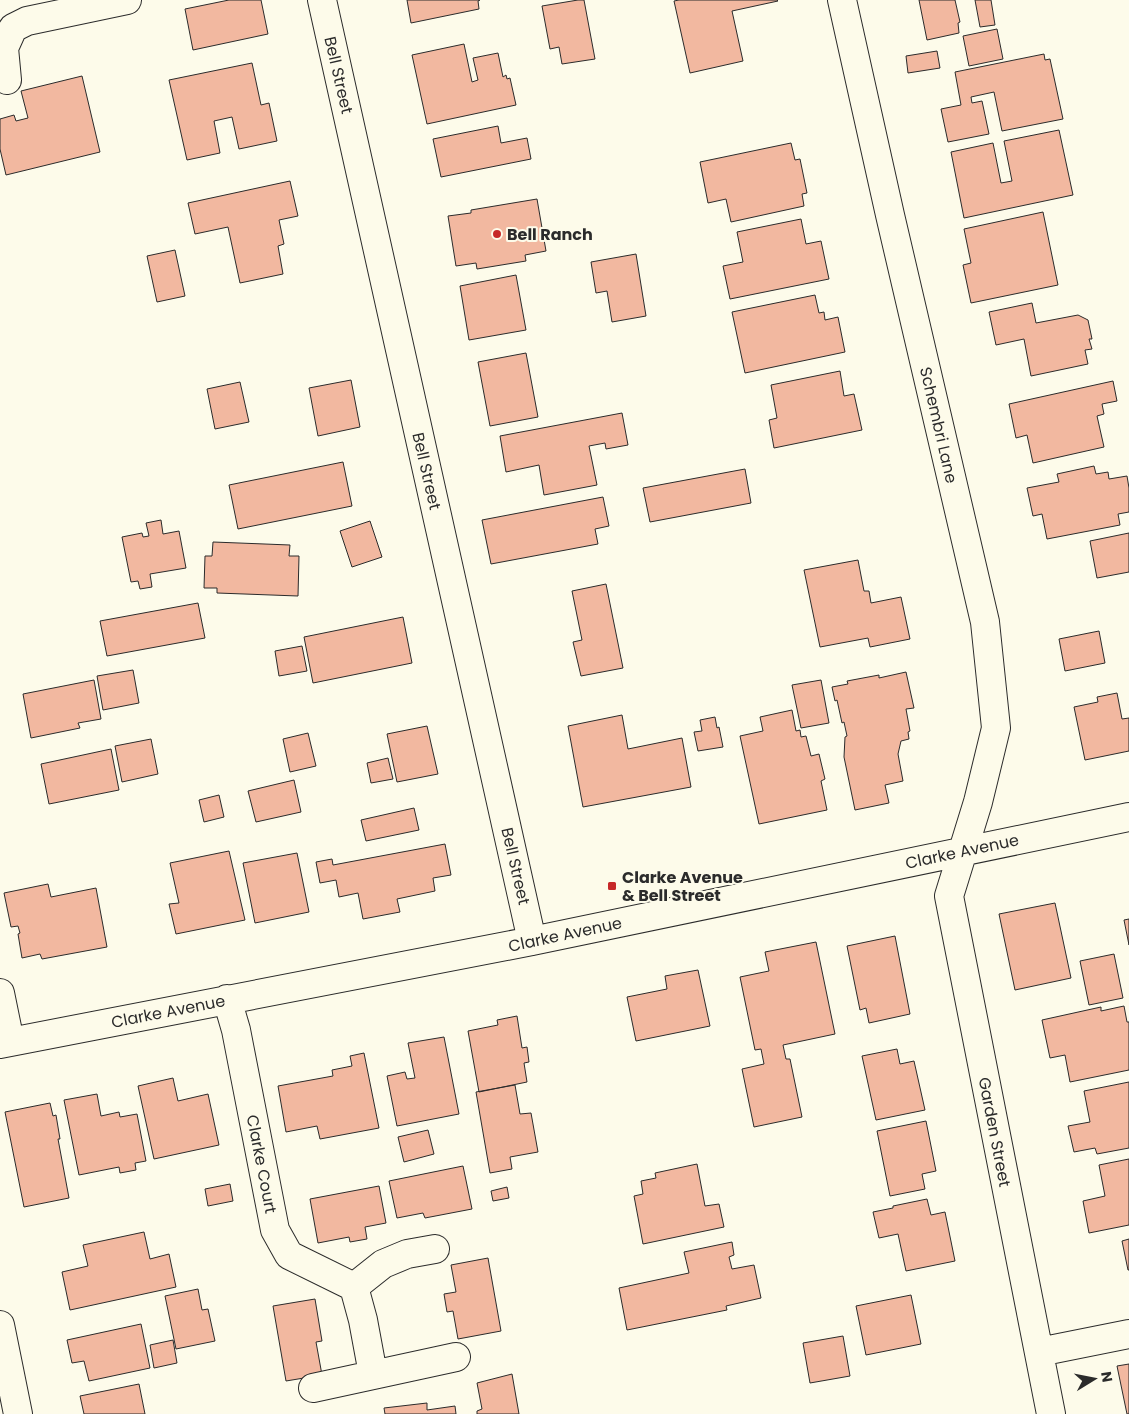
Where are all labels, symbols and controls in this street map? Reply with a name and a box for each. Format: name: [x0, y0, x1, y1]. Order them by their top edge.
street label: Bell Street: [318, 34, 359, 116]
place label: Bell Ranch: [507, 223, 593, 246]
marker: Bell Ranch: [491, 228, 503, 240]
street label: Schembri Lane: [914, 365, 963, 486]
street label: Bell Street: [406, 430, 447, 512]
street label: Bell Street: [495, 825, 536, 907]
street label: Clarke Avenue: [903, 828, 1021, 875]
place label: Clarke Avenue & Bell Street: [622, 866, 743, 907]
marker: Clarke Avenue & Bell Street: [606, 880, 618, 892]
street label: Clarke Avenue: [506, 911, 624, 958]
street label: Clarke Avenue: [109, 989, 227, 1034]
street label: Garden Street: [973, 1075, 1016, 1189]
street label: Clarke Court: [241, 1113, 282, 1216]
north arrow: [1069, 1354, 1119, 1404]
text: N: [1096, 1370, 1118, 1384]

